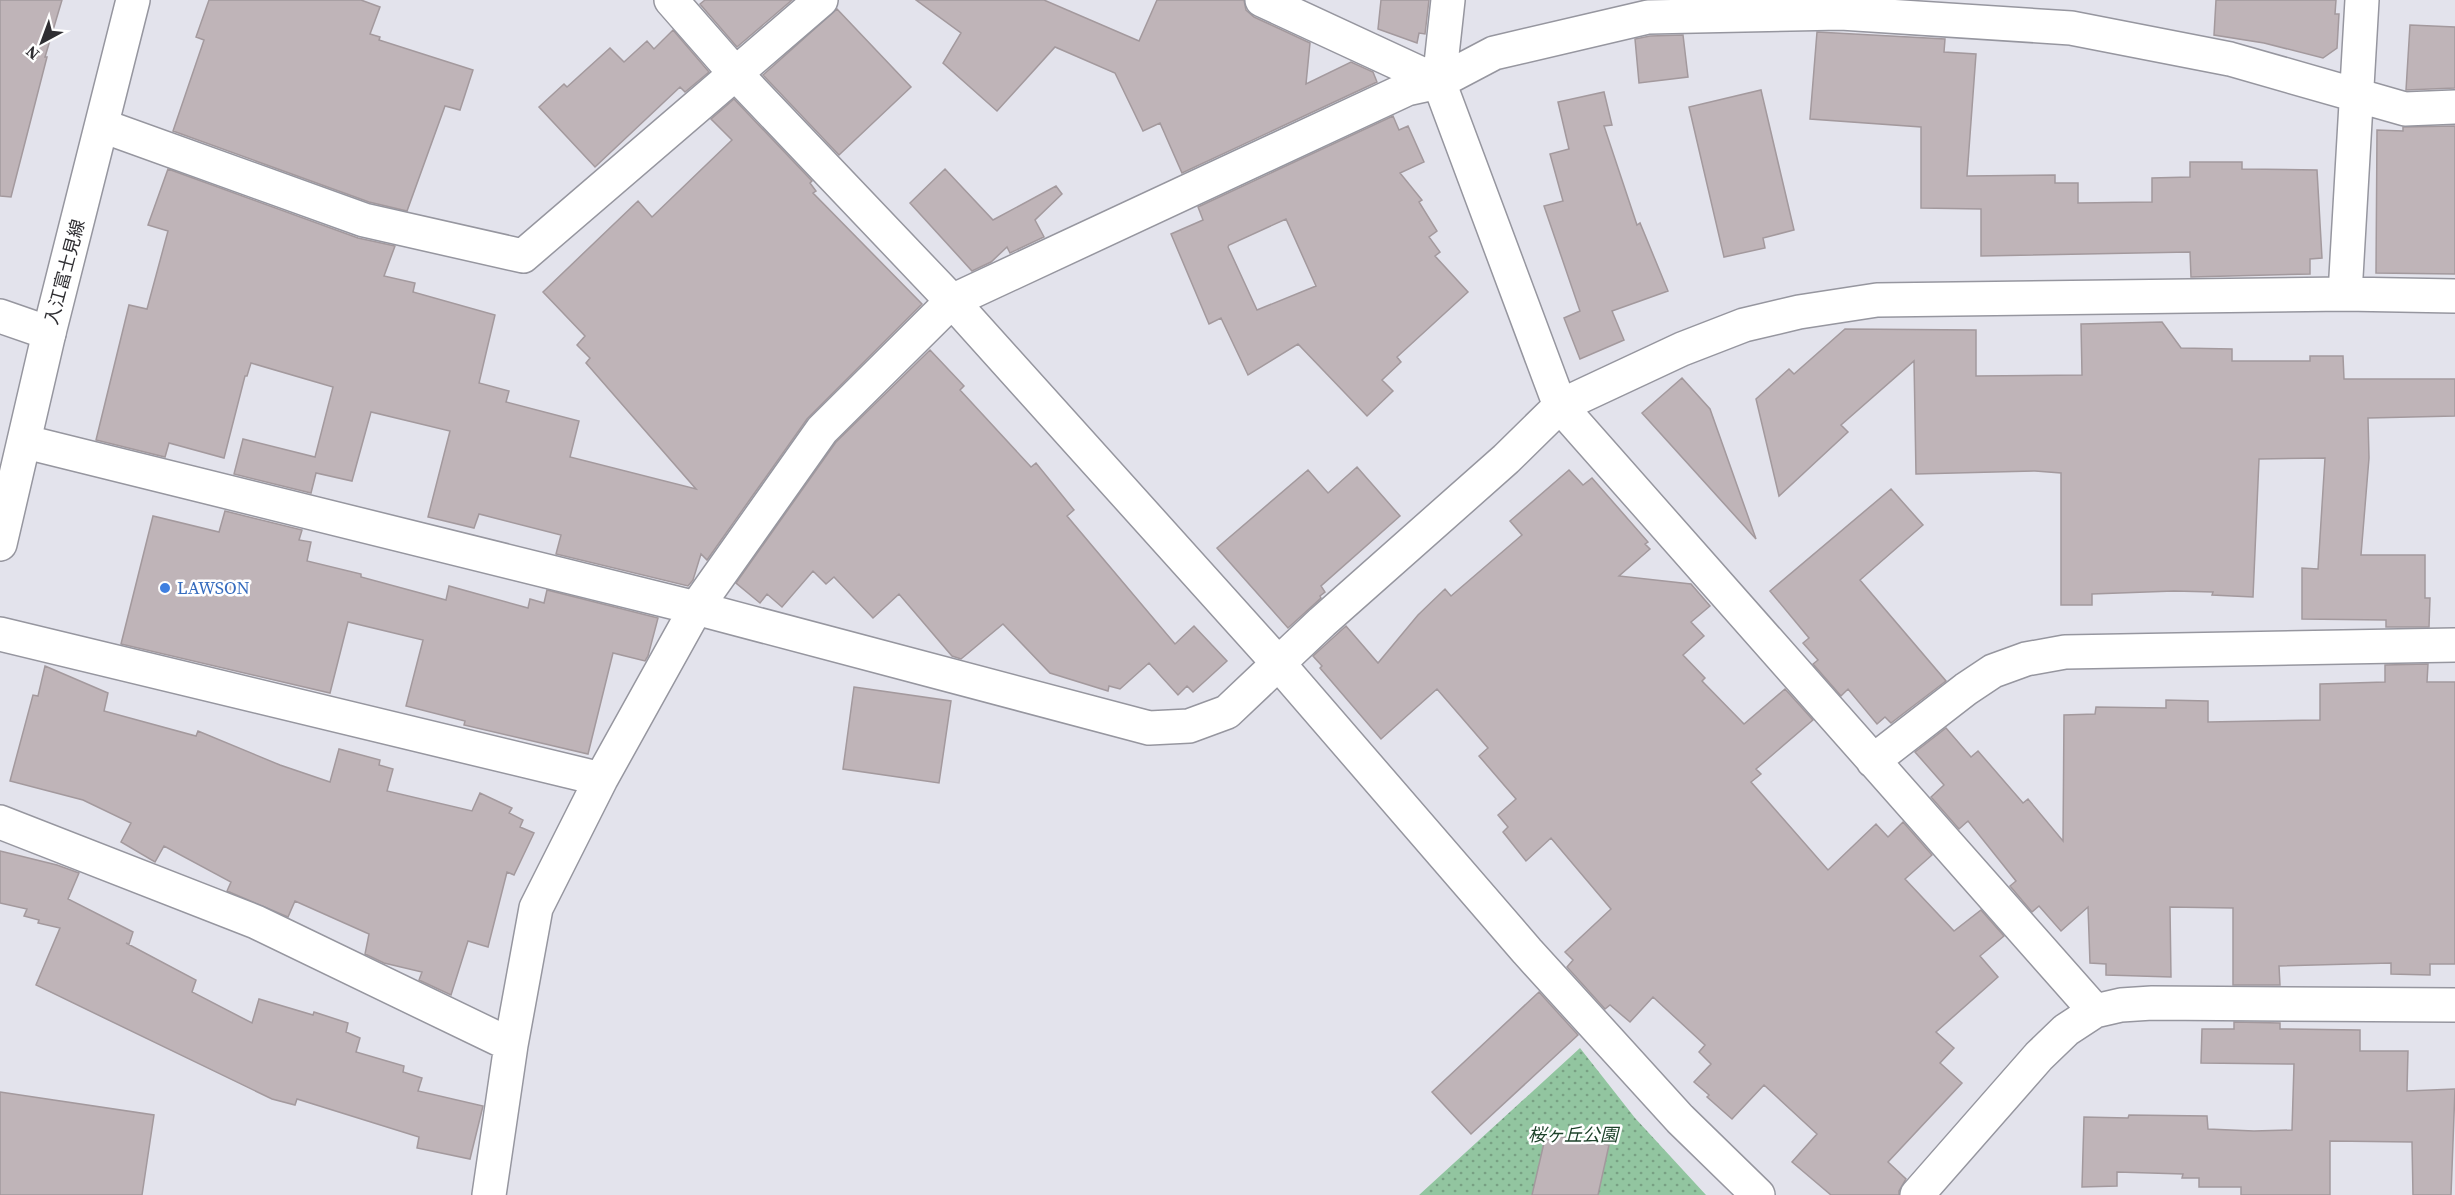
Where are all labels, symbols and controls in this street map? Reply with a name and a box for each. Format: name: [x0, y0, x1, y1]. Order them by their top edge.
north arrow: [12, 12, 72, 72]
text: N: [20, 41, 44, 65]
street label: 入江富士見線: [38, 216, 91, 327]
place label: LAWSON: [177, 575, 250, 600]
marker: LAWSON: [158, 581, 172, 595]
park label: 桜ヶ丘公園: [1528, 1122, 1621, 1147]

